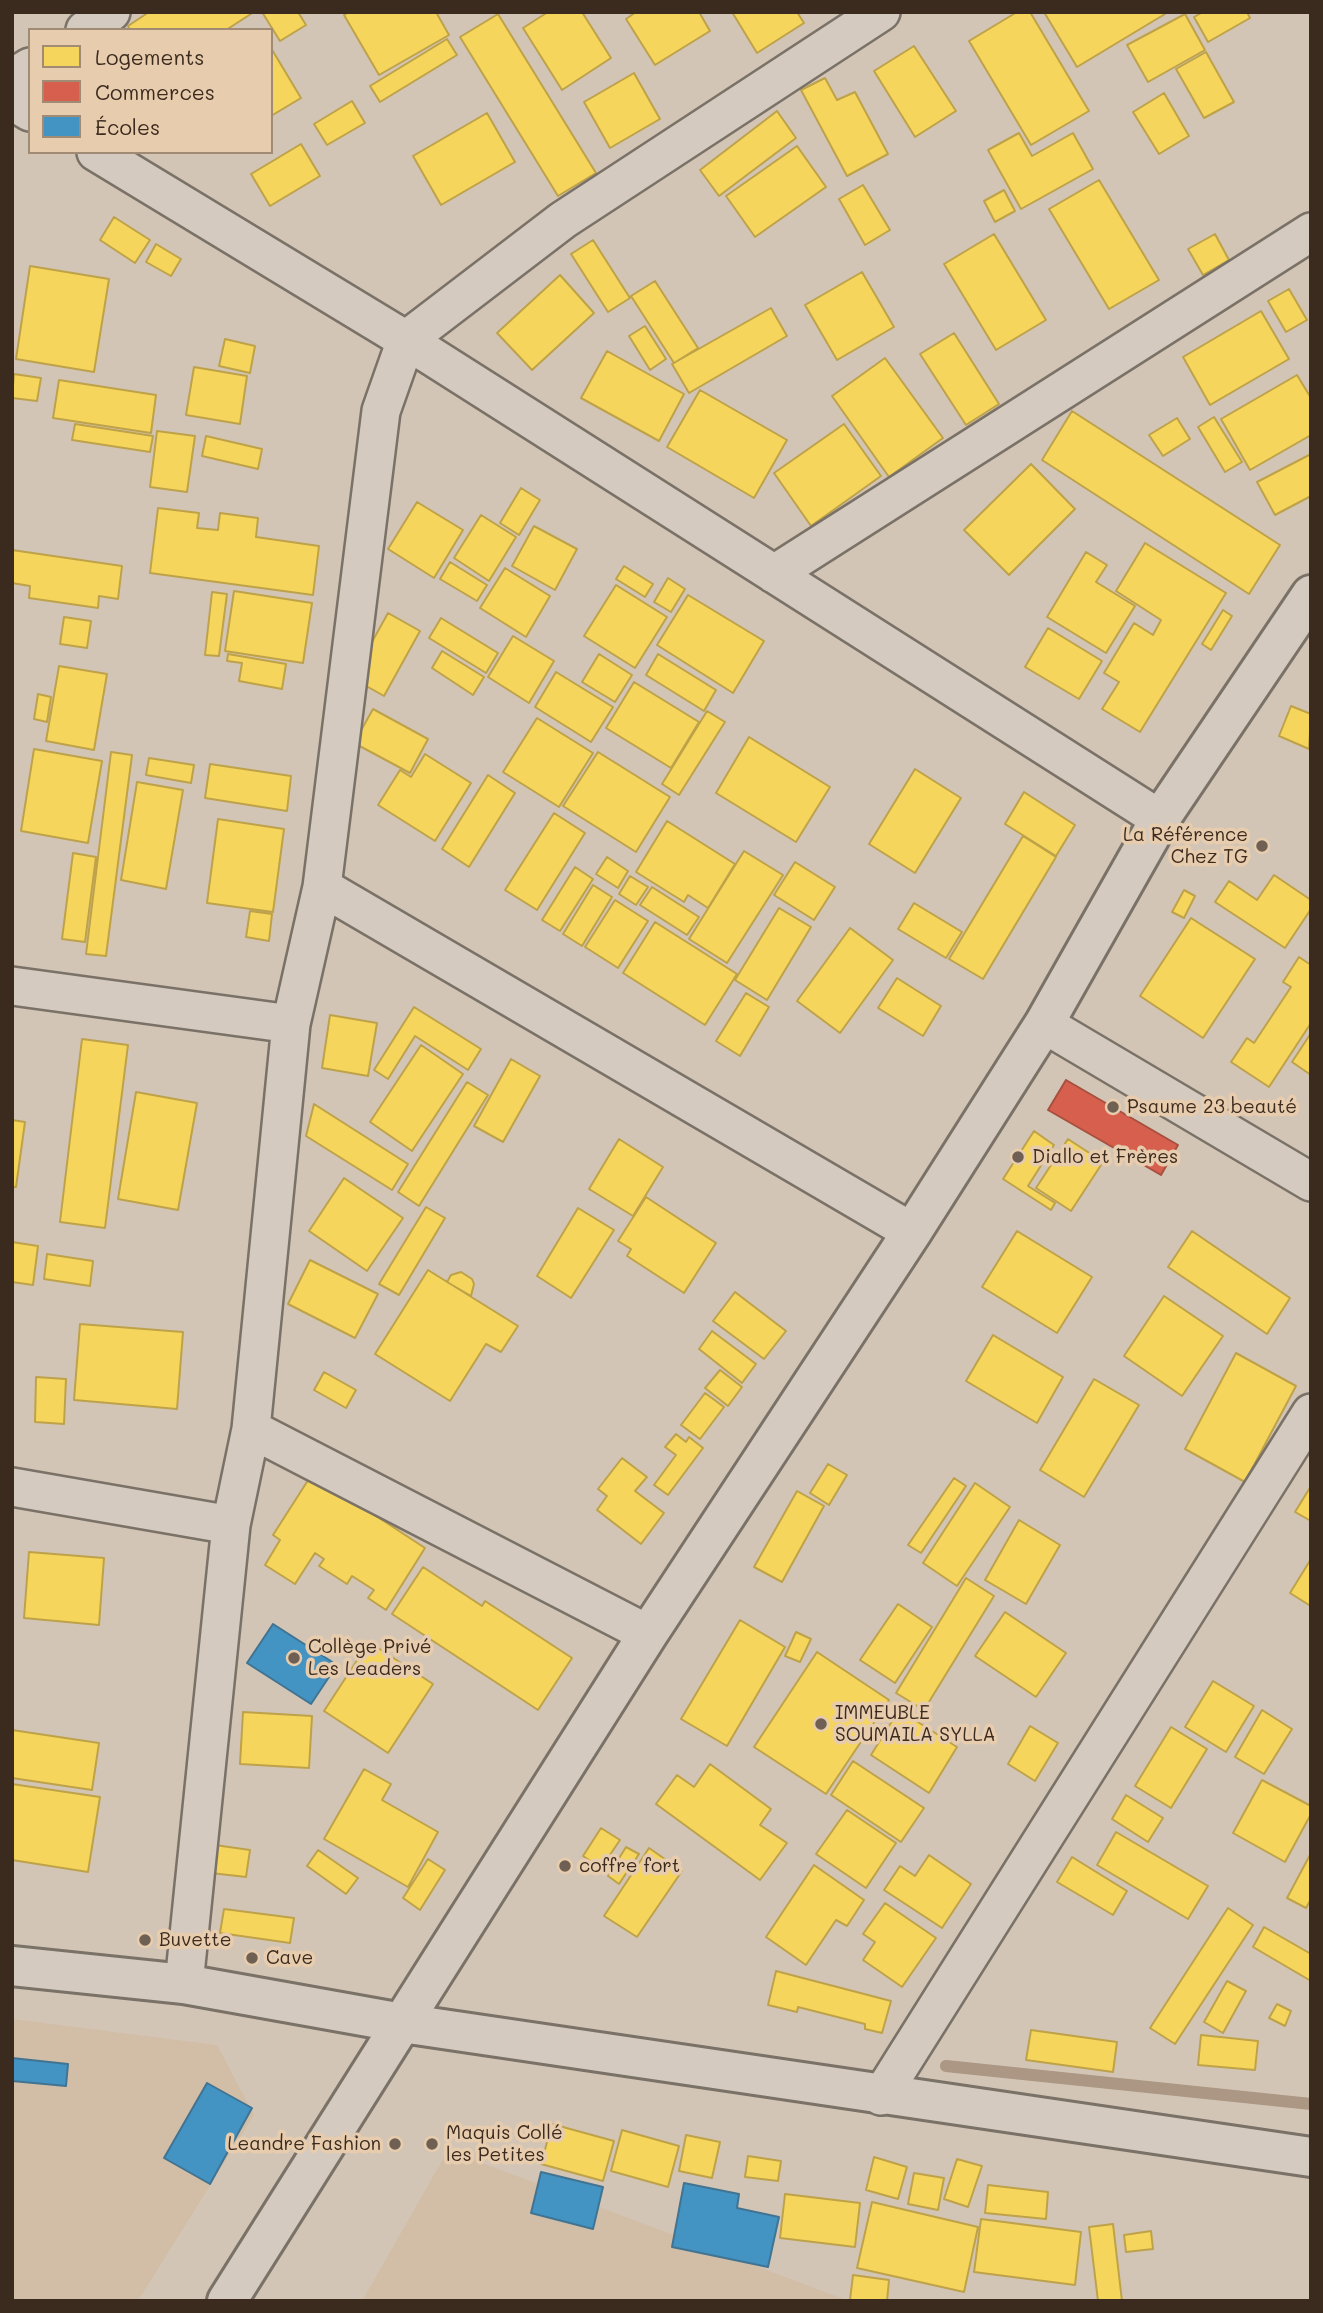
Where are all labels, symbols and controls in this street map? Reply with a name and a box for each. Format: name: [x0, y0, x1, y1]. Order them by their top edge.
legend: [28, 28, 273, 154]
text: Logements: [95, 43, 205, 70]
text: Commerces: [95, 78, 215, 105]
text: Écoles: [95, 113, 160, 140]
place label: La Référence Chez TG: [1123, 824, 1248, 868]
marker: La Référence Chez TG: [1254, 838, 1270, 854]
place label: Psaume 23 beauté: [1127, 1096, 1297, 1118]
marker: Psaume 23 beauté: [1105, 1099, 1121, 1115]
place label: Diallo et Frères: [1032, 1146, 1178, 1168]
marker: Diallo et Frères: [1010, 1149, 1026, 1165]
place label: Collège Privé Les Leaders: [308, 1636, 432, 1680]
marker: Collège Privé Les Leaders: [286, 1650, 302, 1666]
place label: IMMEUBLE SOUMAILA SYLLA: [835, 1702, 996, 1746]
marker: IMMEUBLE SOUMAILA SYLLA: [813, 1716, 829, 1732]
place label: coffre fort: [579, 1855, 680, 1877]
marker: coffre fort: [557, 1858, 573, 1874]
place label: Buvette: [159, 1929, 231, 1951]
marker: Buvette: [137, 1932, 153, 1948]
place label: Cave: [266, 1947, 313, 1969]
marker: Cave: [244, 1950, 260, 1966]
place label: Maquis Collé les Petites: [446, 2122, 563, 2166]
place label: Leandre Fashion: [227, 2133, 381, 2155]
marker: Leandre Fashion: [387, 2136, 403, 2152]
marker: Maquis Collé les Petites: [424, 2136, 440, 2152]

